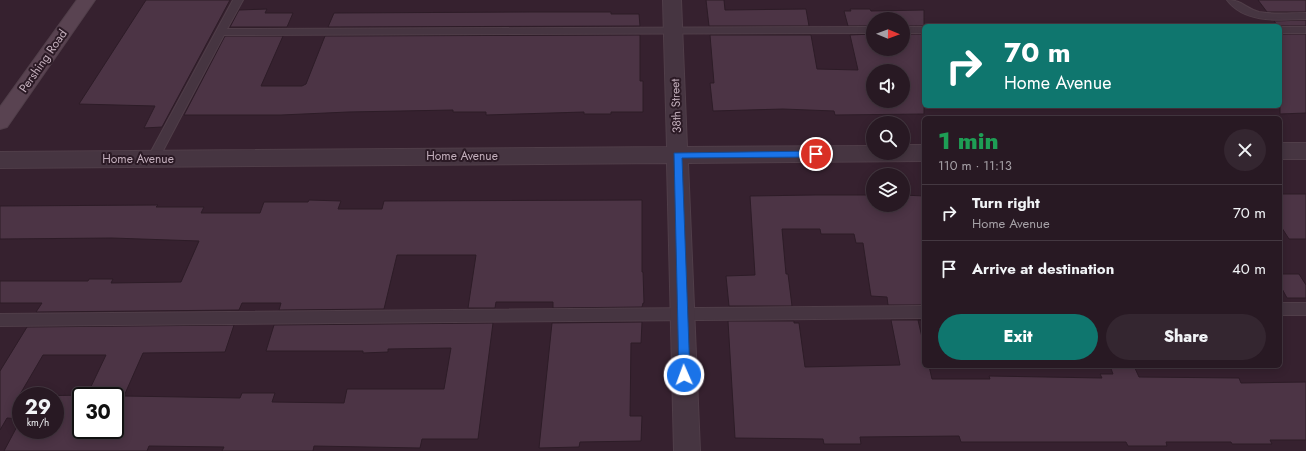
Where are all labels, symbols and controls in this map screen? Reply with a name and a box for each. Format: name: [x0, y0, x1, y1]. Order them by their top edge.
north arrow: [866, 12, 910, 56]
map controls: [866, 12, 910, 212]
street label: Pershing Road: [15, 26, 71, 96]
text: 70 m: [1004, 32, 1071, 73]
icon: right: [938, 40, 990, 92]
button: sound: [866, 64, 910, 108]
text: Home Avenue: [1004, 70, 1111, 96]
street label: 38th Street: [666, 78, 686, 134]
button: search: [866, 116, 910, 160]
text: 1 min: [938, 123, 999, 158]
button: close: [1224, 129, 1266, 171]
pin: [799, 137, 833, 171]
icon: arrive: [805, 143, 827, 165]
street label: Home Avenue: [426, 147, 498, 165]
street label: Home Avenue: [102, 150, 174, 168]
text: 110 m · 11:13: [938, 156, 1012, 175]
button: layers: [866, 168, 910, 212]
text: Turn right: [972, 192, 1040, 214]
icon: right: [938, 202, 960, 224]
text: 70 m: [1233, 202, 1266, 224]
text: Home Avenue: [972, 214, 1050, 233]
icon: arrive: [938, 258, 960, 280]
text: Arrive at destination: [972, 258, 1114, 280]
text: 40 m: [1232, 258, 1266, 280]
button: Exit: [938, 314, 1098, 360]
button: Share: [1106, 314, 1266, 360]
position arrow: [663, 354, 705, 396]
speed limit sign: 30: [72, 387, 124, 439]
text: 29: [25, 393, 51, 422]
text: km/h: [27, 415, 49, 430]

